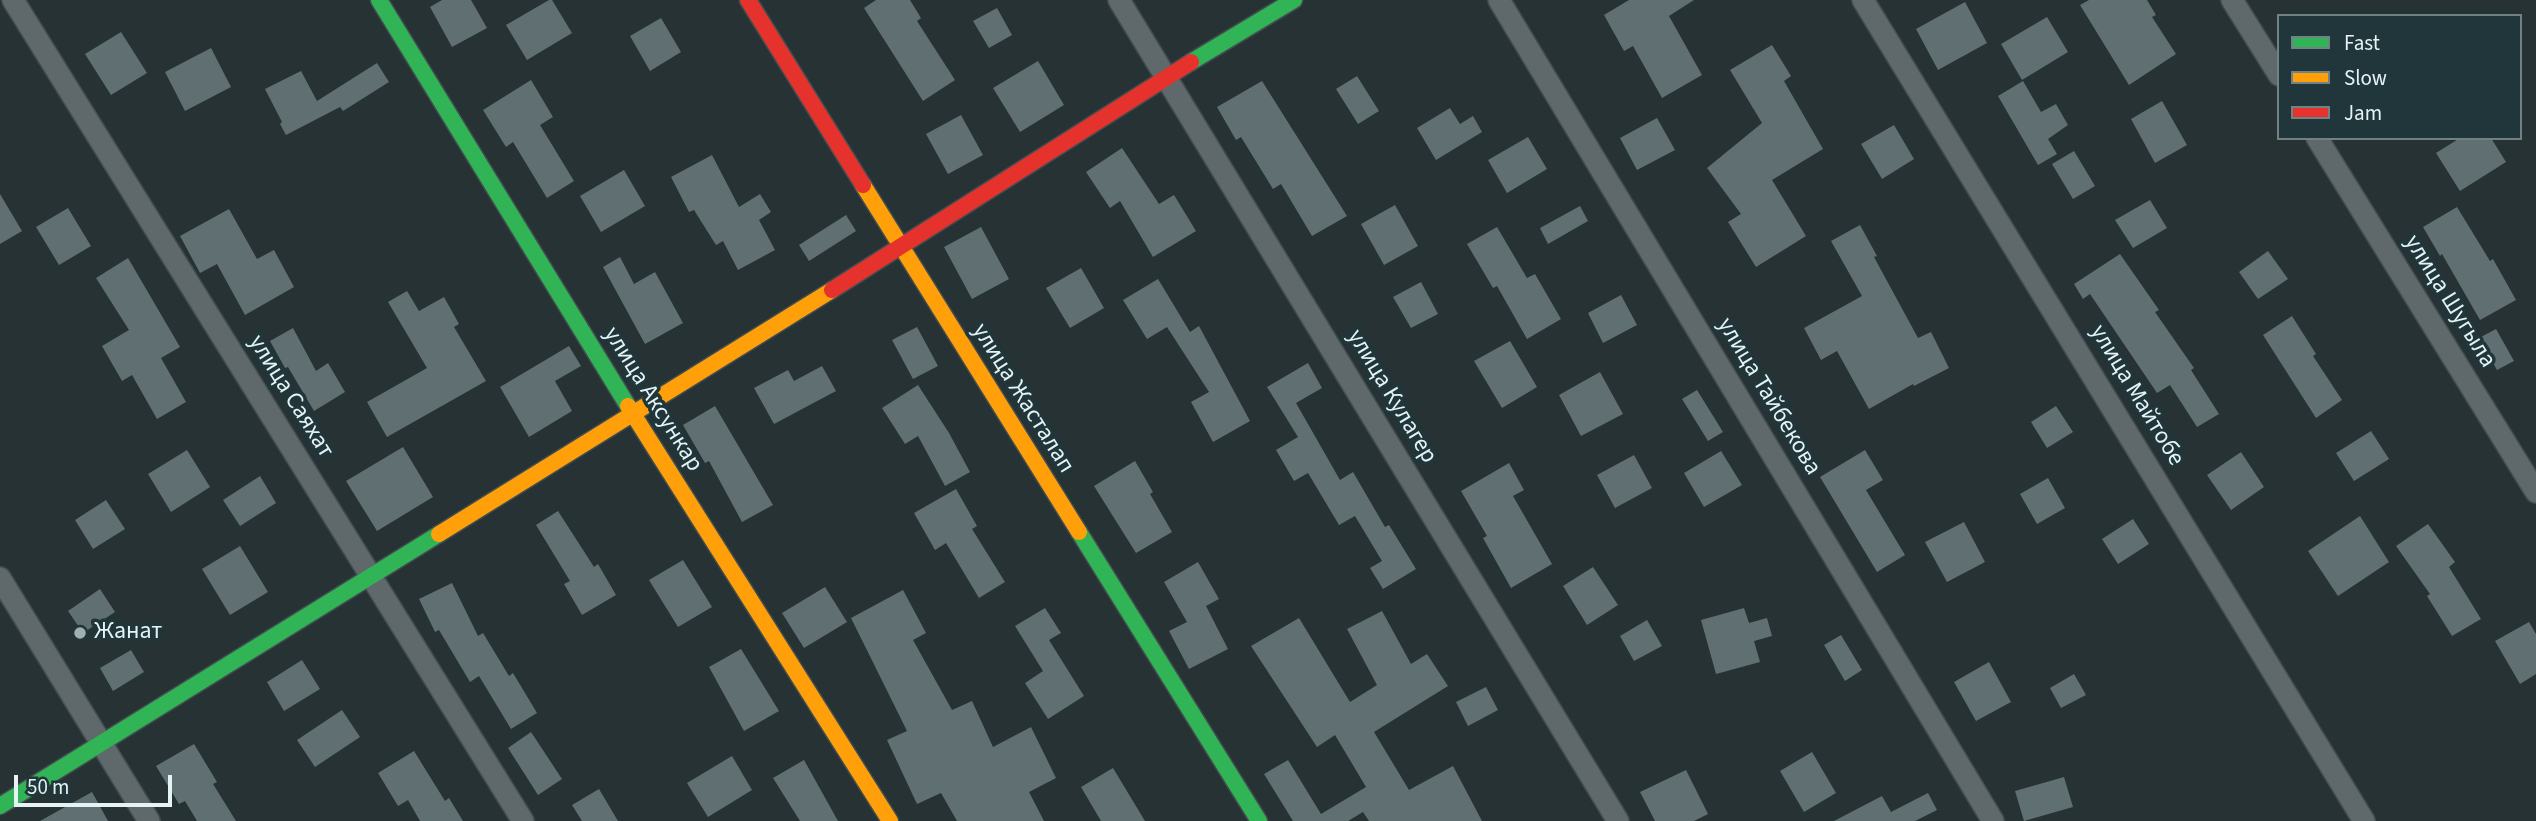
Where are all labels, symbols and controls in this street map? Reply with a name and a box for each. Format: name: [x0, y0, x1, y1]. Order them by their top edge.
legend: [2277, 14, 2522, 140]
text: Fast: [2344, 28, 2380, 58]
text: Slow: [2344, 63, 2387, 93]
text: Jam: [2344, 98, 2382, 128]
street label: улица Шугыла: [2397, 230, 2501, 374]
street label: улица Тайбекова: [1710, 313, 1826, 481]
street label: улица Жасталап: [964, 319, 1080, 479]
street label: улица Майтобе: [2083, 320, 2189, 472]
street label: улица Аксункар: [596, 322, 708, 478]
street label: улица Кулагер: [1340, 325, 1442, 469]
street label: улица Саяхат: [241, 330, 339, 464]
place label: Жанат: [94, 619, 162, 647]
marker: Жанат: [72, 625, 88, 641]
scale bar: [18, 762, 175, 806]
text: 50 m: [27, 772, 69, 802]

